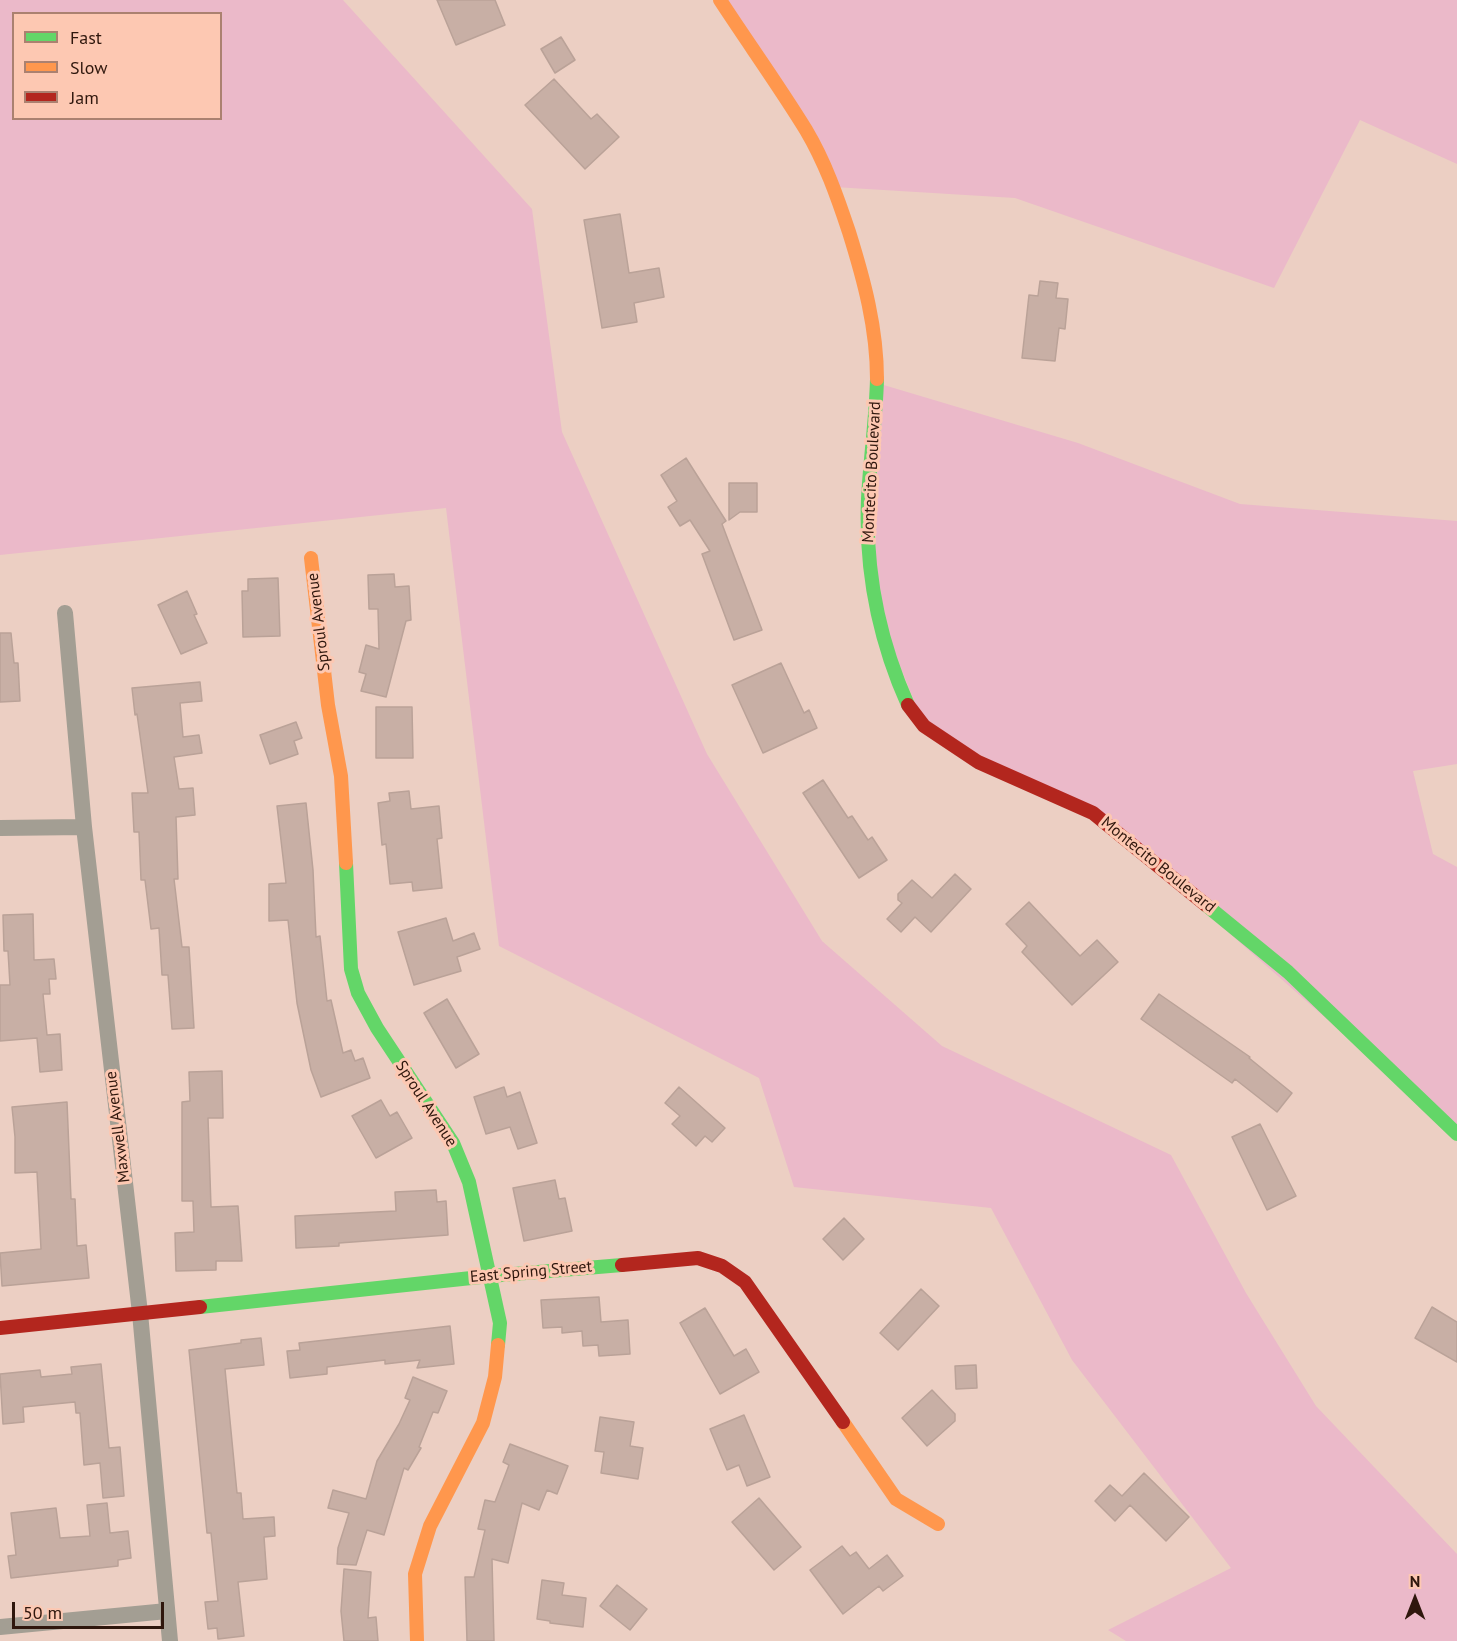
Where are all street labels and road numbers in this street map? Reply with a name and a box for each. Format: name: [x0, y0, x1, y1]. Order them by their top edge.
street label: Montecito Boulevard: [859, 401, 885, 543]
street label: Sproul Avenue: [303, 572, 335, 672]
street label: Montecito Boulevard: [1097, 813, 1219, 917]
street label: Sproul Avenue: [391, 1057, 461, 1151]
street label: Maxwell Avenue: [102, 1070, 134, 1184]
street label: East Spring Street: [469, 1257, 593, 1287]

